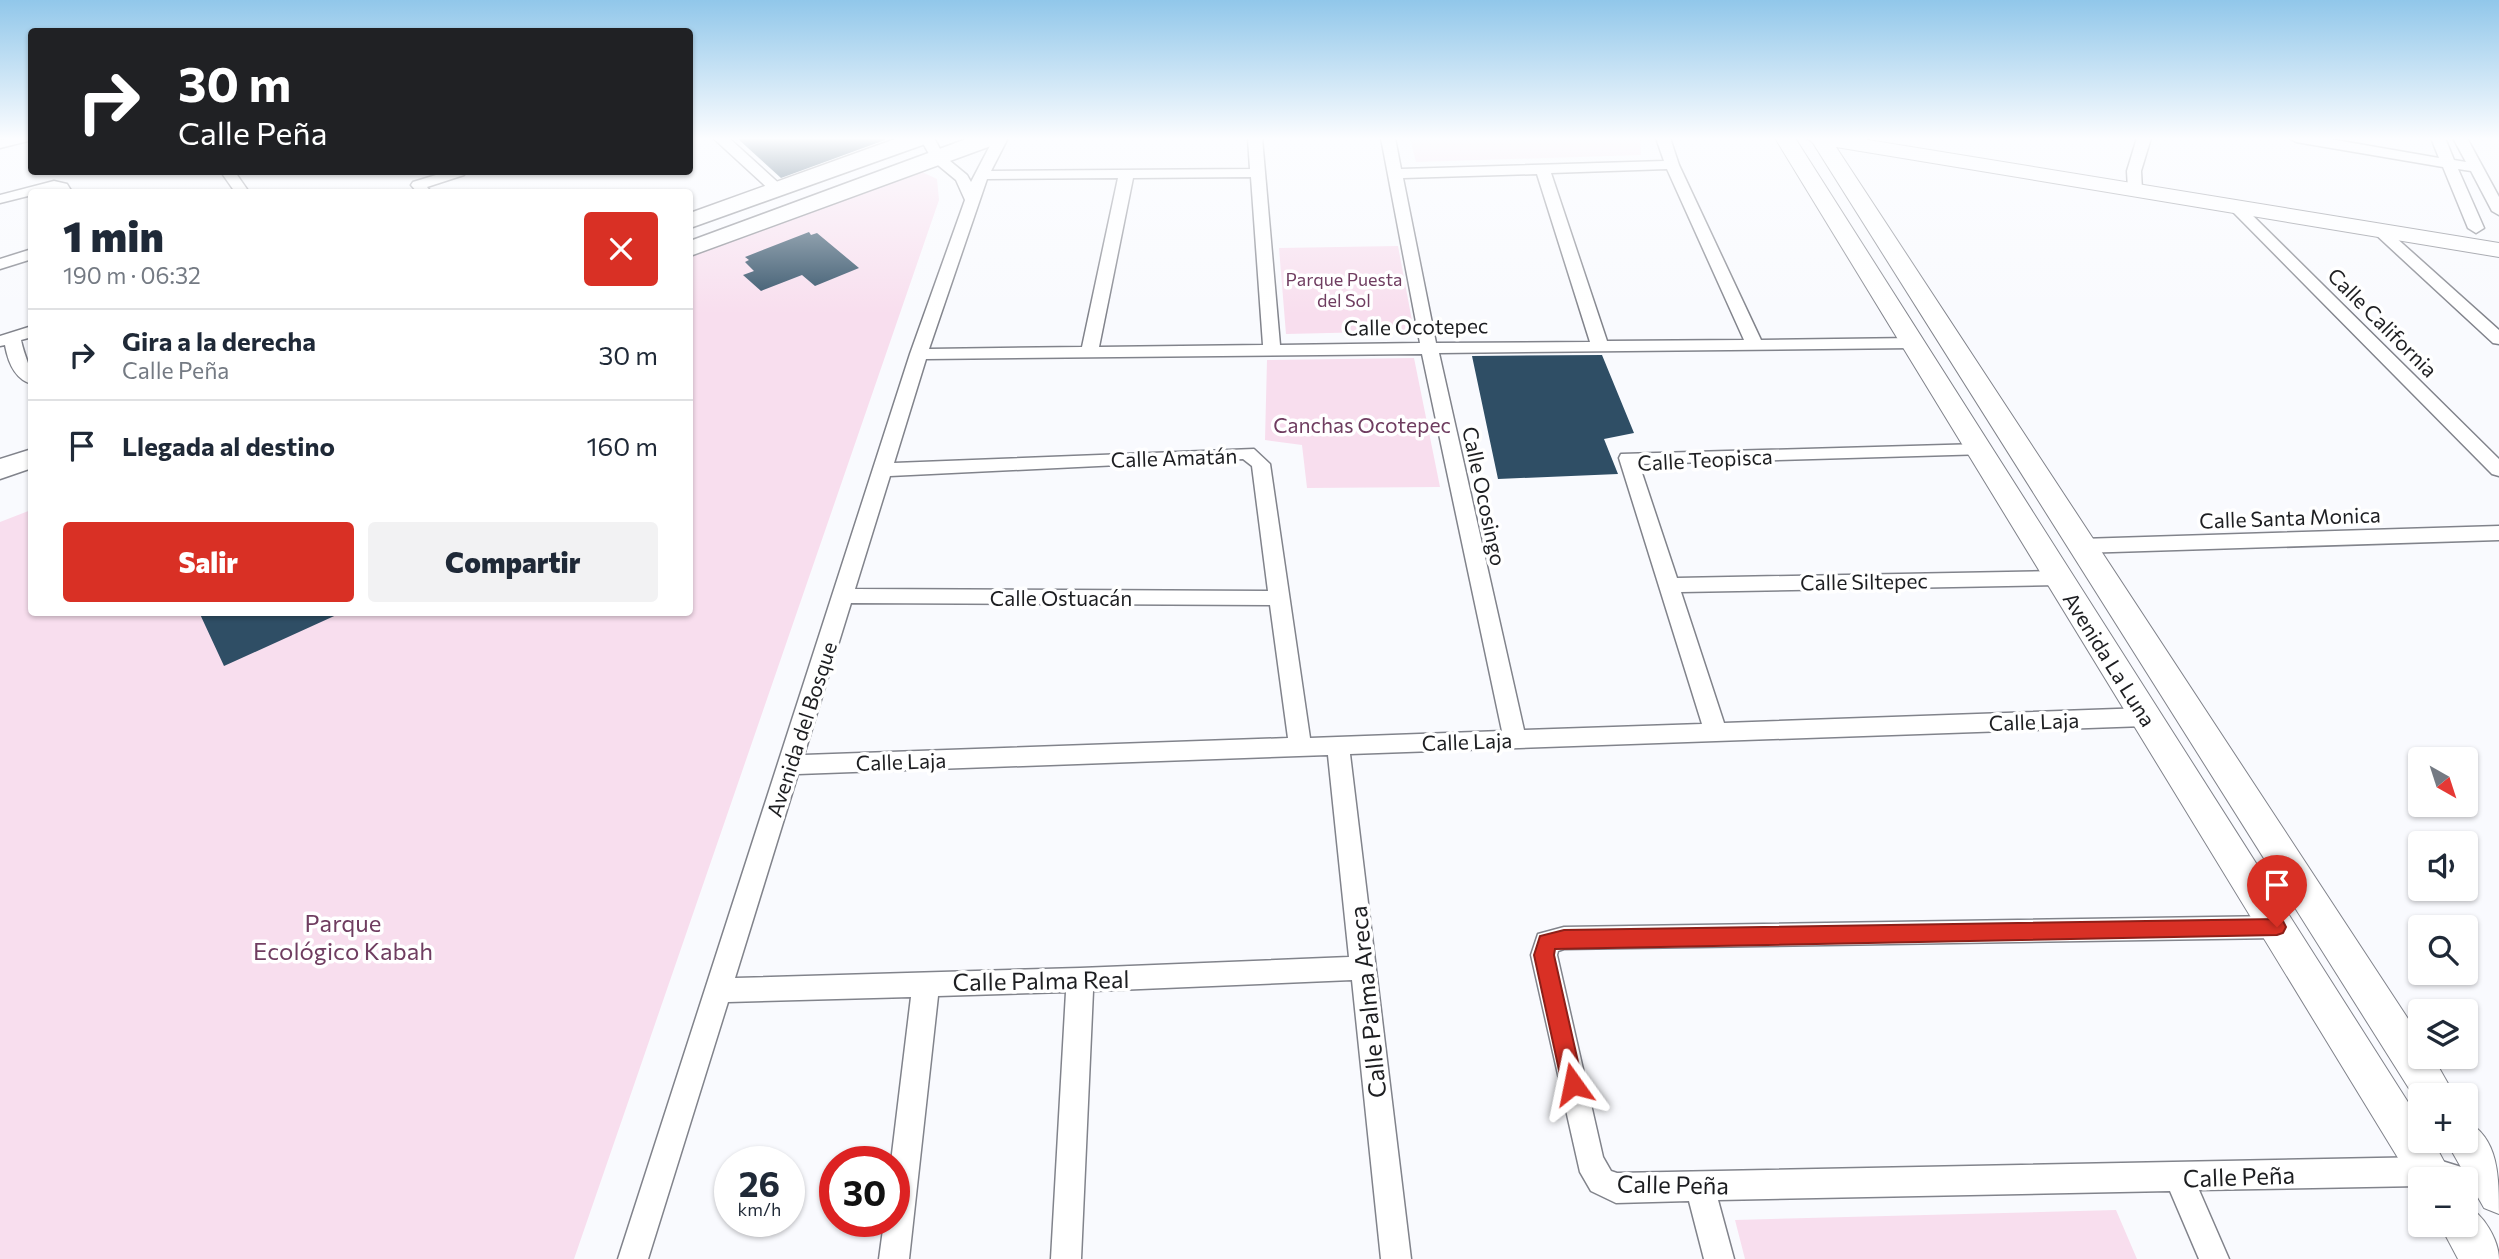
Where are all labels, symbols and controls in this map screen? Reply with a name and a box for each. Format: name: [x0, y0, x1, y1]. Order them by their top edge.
text: 30 m: [178, 52, 291, 112]
icon: right: [63, 56, 154, 147]
text: Calle Peña: [178, 112, 327, 152]
text: 1 min: [63, 209, 164, 261]
button: close: [584, 212, 658, 286]
text: 190 m · 06:32: [63, 261, 201, 289]
street label: Calle California: [2323, 262, 2443, 382]
park label: Parque Puesta del Sol: [1286, 268, 1402, 311]
street label: Calle Ocotepec: [1344, 312, 1488, 340]
text: Gira a la derecha: [122, 325, 316, 356]
icon: right: [63, 336, 101, 374]
text: 30 m: [599, 339, 658, 370]
text: Calle Peña: [122, 356, 229, 384]
park label: Canchas Ocotepec: [1273, 412, 1451, 437]
street label: Calle Ocosingo: [1458, 424, 1512, 568]
icon: arrive: [63, 427, 101, 465]
text: Llegada al destino: [122, 430, 335, 461]
text: 160 m: [586, 430, 658, 461]
street label: Calle Amatán: [1110, 442, 1238, 472]
street label: Calle Teopisca: [1637, 443, 1773, 475]
street label: Calle Santa Monica: [2199, 501, 2381, 533]
button: Salir: [63, 522, 354, 602]
button: Compartir: [368, 522, 658, 602]
street label: Calle Siltepec: [1800, 567, 1928, 595]
street label: Calle Ostuacán: [990, 585, 1132, 610]
street label: Avenida La Luna: [2059, 587, 2161, 731]
street label: Avenida del Bosque: [761, 638, 841, 820]
street label: Calle Laja: [1988, 707, 2080, 735]
street label: Calle Laja: [1421, 727, 1513, 755]
street label: Calle Laja: [855, 747, 947, 775]
north arrow: [2408, 747, 2478, 817]
map controls: [2408, 747, 2478, 1237]
button: sound: [2408, 831, 2478, 901]
pin: [2247, 855, 2307, 927]
icon: arrive: [2258, 866, 2296, 904]
street label: Calle Palma Areca: [1342, 904, 1392, 1100]
park label: Parque Ecológico Kabah: [253, 908, 433, 965]
button: search: [2408, 915, 2478, 985]
street label: Calle Palma Real: [952, 964, 1130, 996]
button: layers: [2408, 999, 2478, 1069]
position arrow: [1536, 1047, 1610, 1121]
button: +: [2408, 1083, 2478, 1153]
speed limit sign: 30: [819, 1146, 910, 1237]
street label: Calle Peña: [2182, 1160, 2296, 1192]
text: 26: [739, 1161, 780, 1204]
button: −: [2408, 1167, 2478, 1237]
street label: Calle Peña: [1617, 1169, 1729, 1199]
text: km/h: [738, 1198, 781, 1220]

